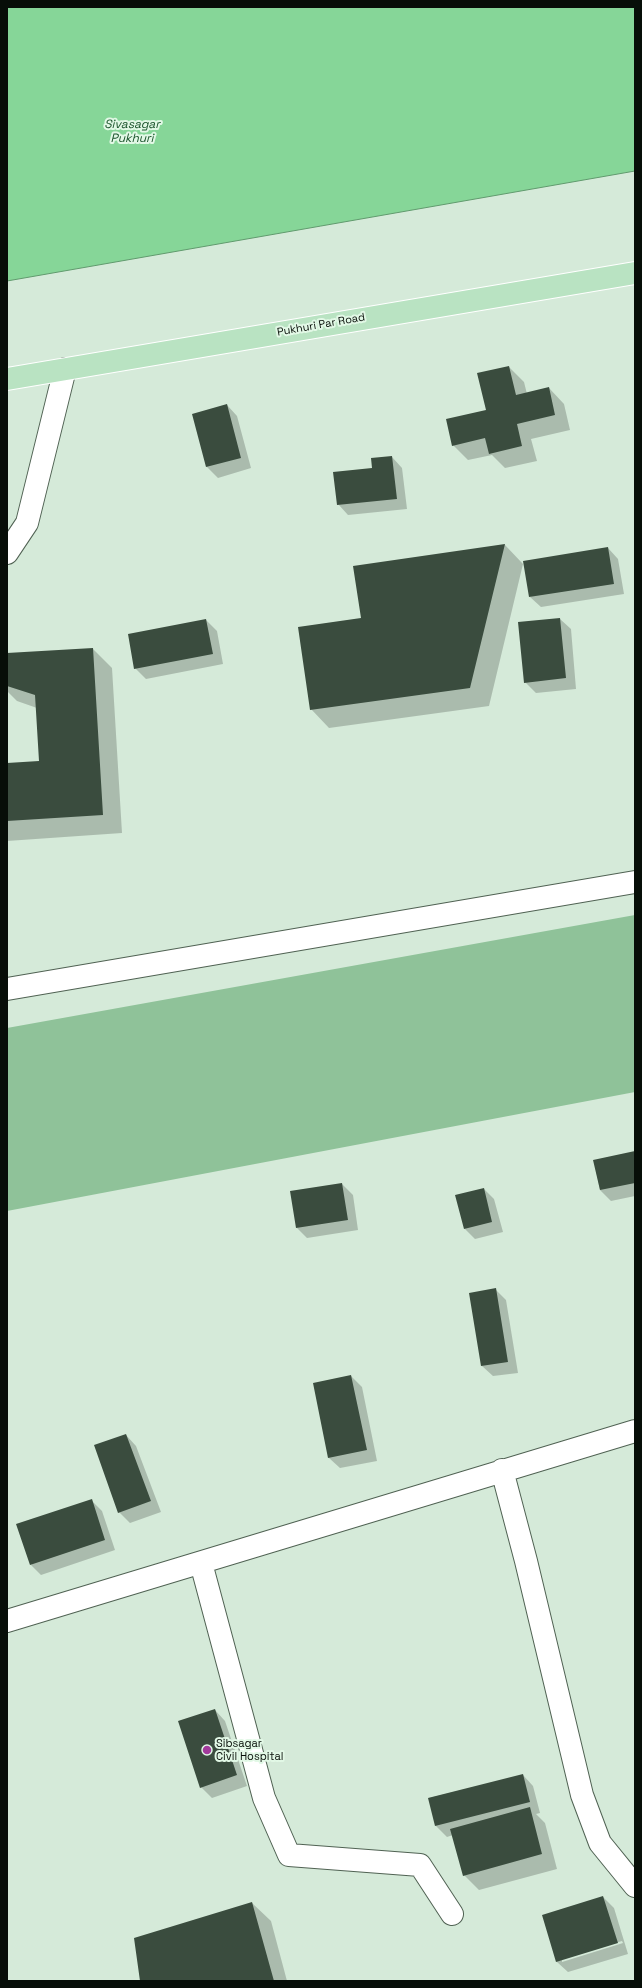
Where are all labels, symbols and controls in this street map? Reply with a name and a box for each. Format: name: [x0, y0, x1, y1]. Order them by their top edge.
water label: Sivasagar Pukhuri: [104, 118, 160, 146]
street label: Pukhuri Par Road: [276, 311, 366, 339]
place label: Sibsagar Civil Hospital: [216, 1737, 284, 1763]
marker: Sibsagar Civil Hospital: [201, 1744, 213, 1756]

